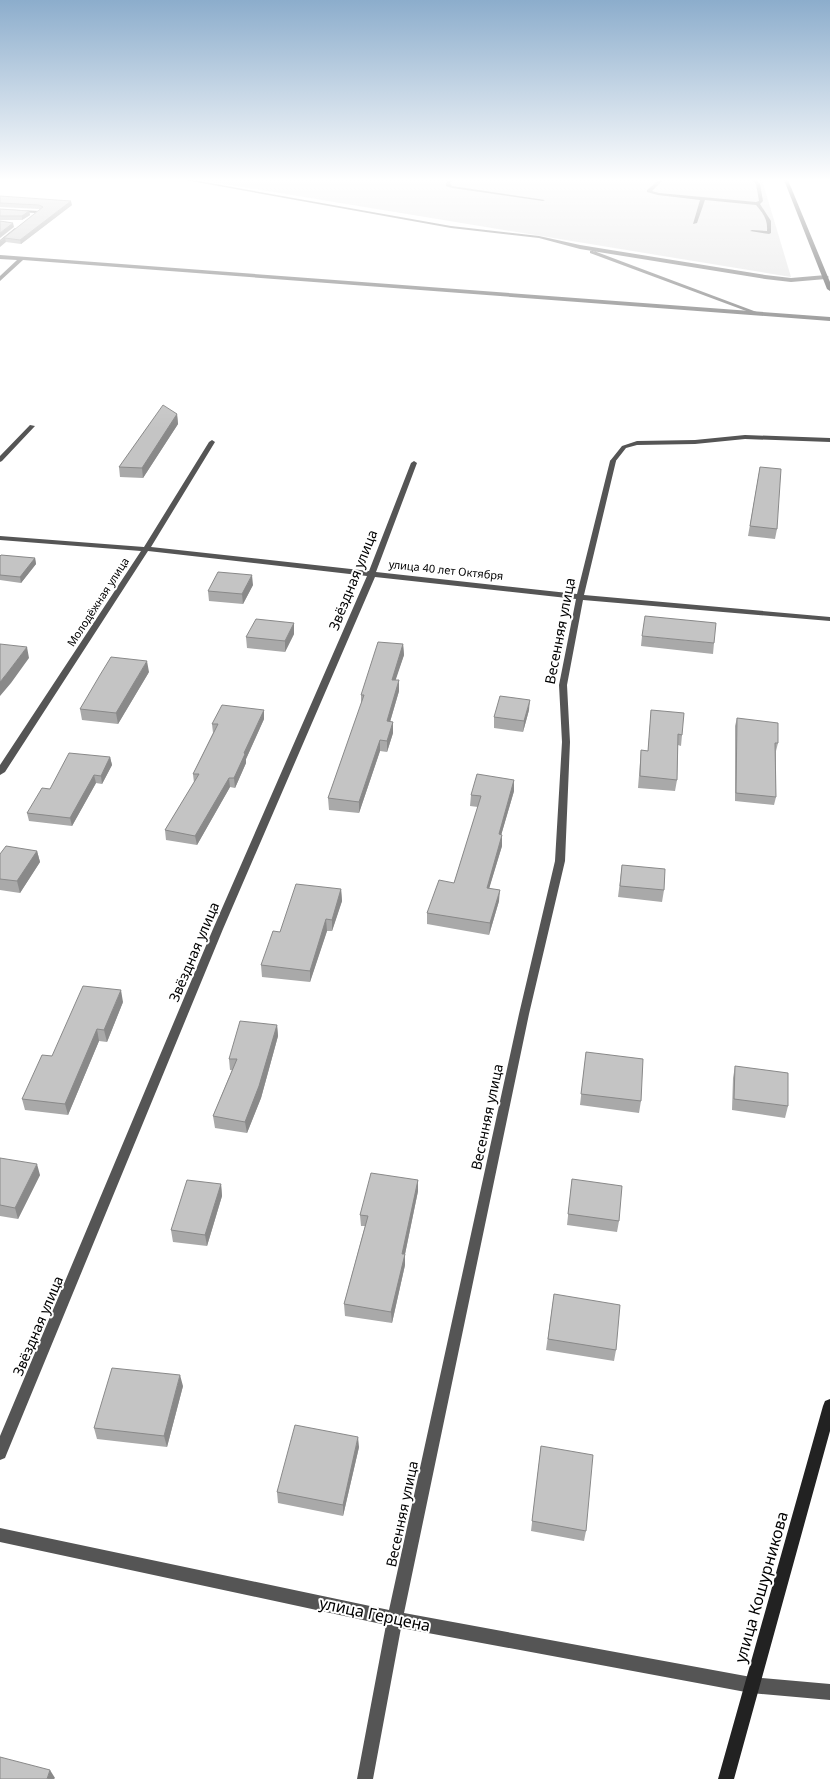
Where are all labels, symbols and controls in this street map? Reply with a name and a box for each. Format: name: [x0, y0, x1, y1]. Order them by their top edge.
street label: Звёздная улица: [324, 527, 381, 633]
street label: Молодёжная улица: [63, 554, 132, 649]
street label: улица 40 лет Октября: [388, 556, 504, 583]
street label: Весенняя улица: [540, 576, 579, 686]
street label: Звёздная улица: [164, 899, 223, 1005]
street label: Весенняя улица: [466, 1062, 507, 1172]
street label: Звёздная улица: [8, 1273, 67, 1379]
street label: Весенняя улица: [381, 1459, 422, 1569]
street label: улица Кошурникова: [729, 1509, 793, 1665]
street label: улица Герцена: [317, 1592, 433, 1636]

